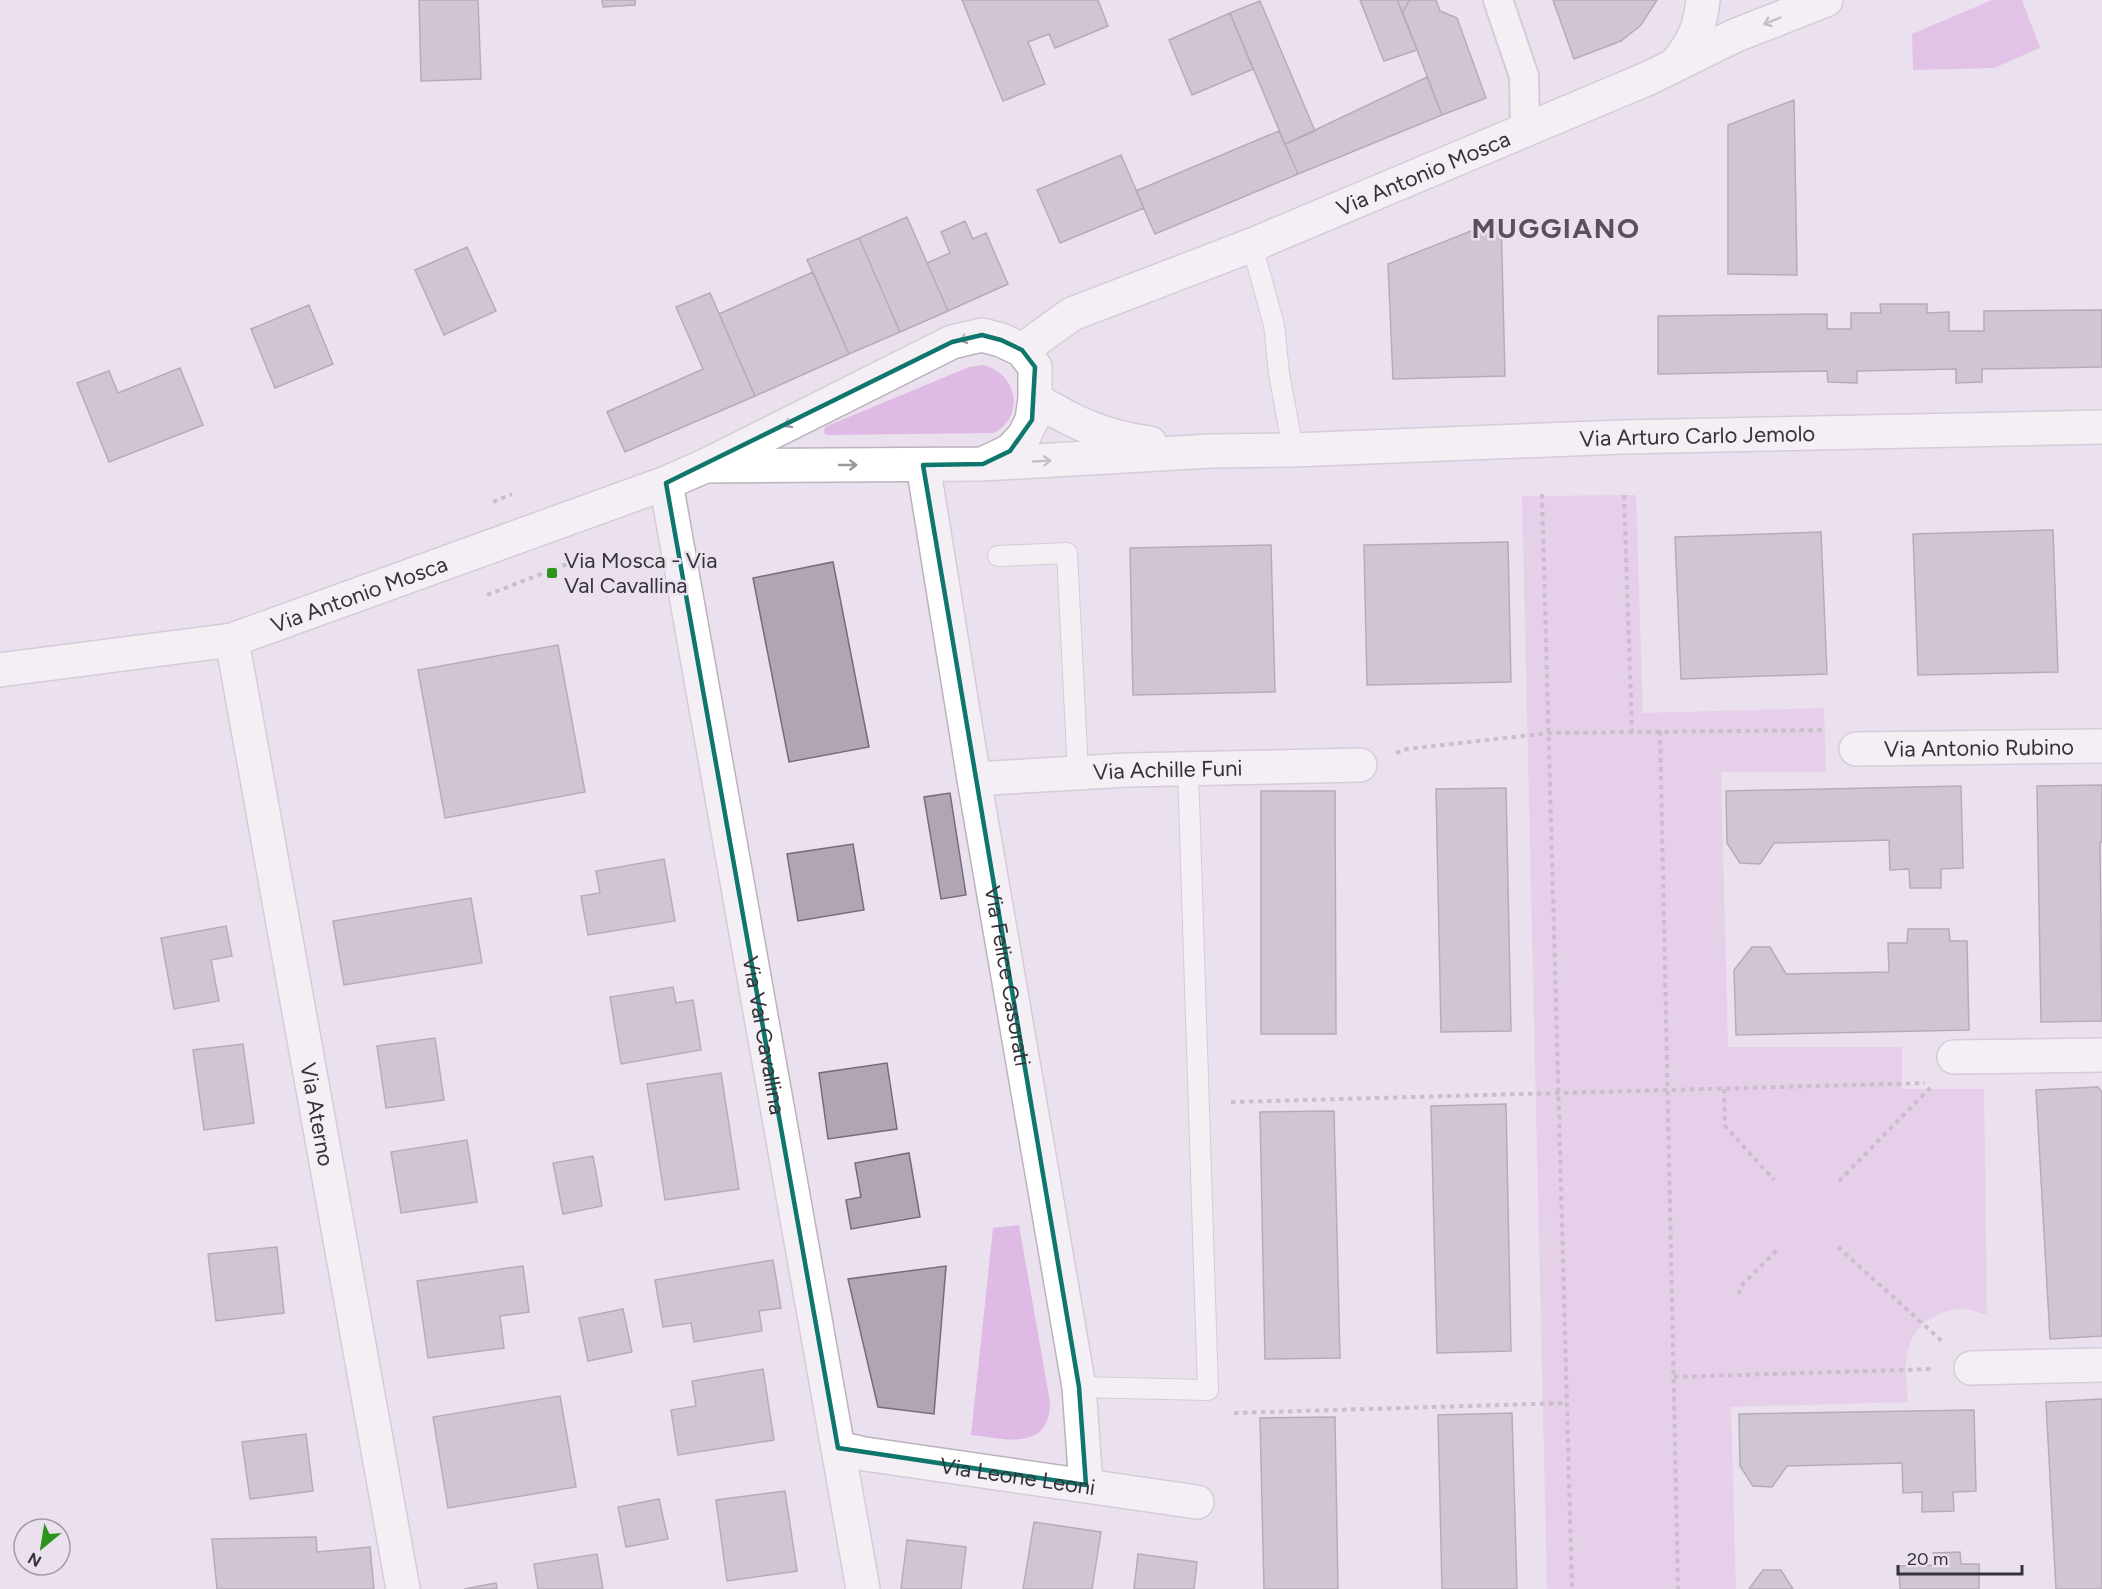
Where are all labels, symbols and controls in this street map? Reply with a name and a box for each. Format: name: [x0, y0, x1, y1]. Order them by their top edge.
one-way arrow: [1763, 17, 1781, 28]
street label: Via Antonio Mosca: [1332, 125, 1514, 221]
district label: MUGGIANO: [1472, 211, 1640, 245]
one-way arrow: [958, 333, 977, 345]
one-way arrow: [783, 417, 801, 429]
street label: Via Arturo Carlo Jemolo: [1579, 419, 1815, 452]
one-way arrow: [1031, 455, 1051, 466]
one-way arrow: [837, 459, 857, 471]
place label: Via Mosca - Via Val Cavallina: [564, 547, 717, 599]
street label: Via Antonio Mosca: [267, 550, 451, 638]
marker: Via Mosca - Via Val Cavallina: [545, 566, 559, 580]
street label: Via Antonio Rubino: [1884, 733, 2074, 762]
street label: Via Achille Funi: [1092, 754, 1243, 785]
street label: Via Felice Casorati: [979, 884, 1037, 1068]
street label: Via Val Cavallina: [737, 954, 792, 1117]
street label: Via Aterno: [295, 1060, 340, 1168]
street label: Via Leone Leoni: [938, 1452, 1097, 1501]
north arrow: [12, 1517, 72, 1577]
scale bar: [1898, 1538, 2022, 1576]
text: N: [25, 1548, 45, 1571]
text: 20 m: [1907, 1548, 1948, 1570]

